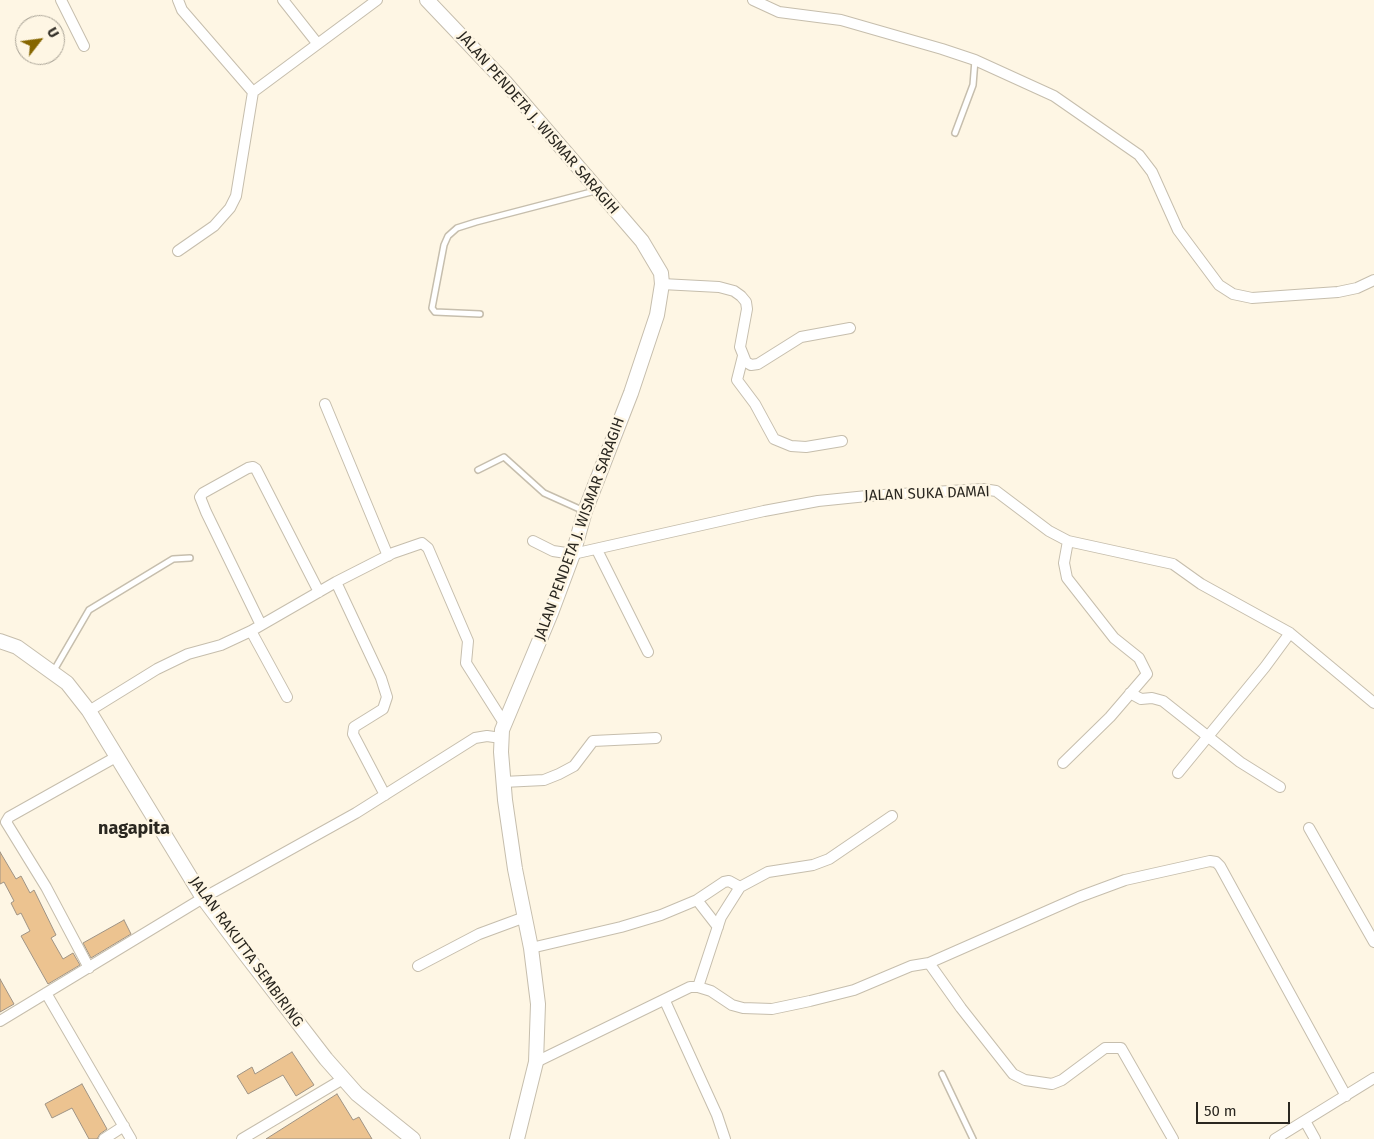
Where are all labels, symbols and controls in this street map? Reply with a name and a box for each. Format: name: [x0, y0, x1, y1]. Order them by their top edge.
north arrow: [15, 15, 65, 65]
text: U: [43, 25, 62, 41]
street label: JALAN PENDETA J. WISMAR SARAGIH: [454, 28, 622, 218]
street label: JALAN PENDETA J. WISMAR SARAGIH: [531, 415, 629, 643]
street label: JALAN SUKA DAMAI: [864, 483, 990, 505]
district label: nagapita: [98, 818, 170, 840]
street label: JALAN RAKUTTA SEMBIRING: [185, 873, 307, 1031]
scale bar: [1199, 1092, 1293, 1124]
text: 50 m: [1204, 1102, 1237, 1120]

